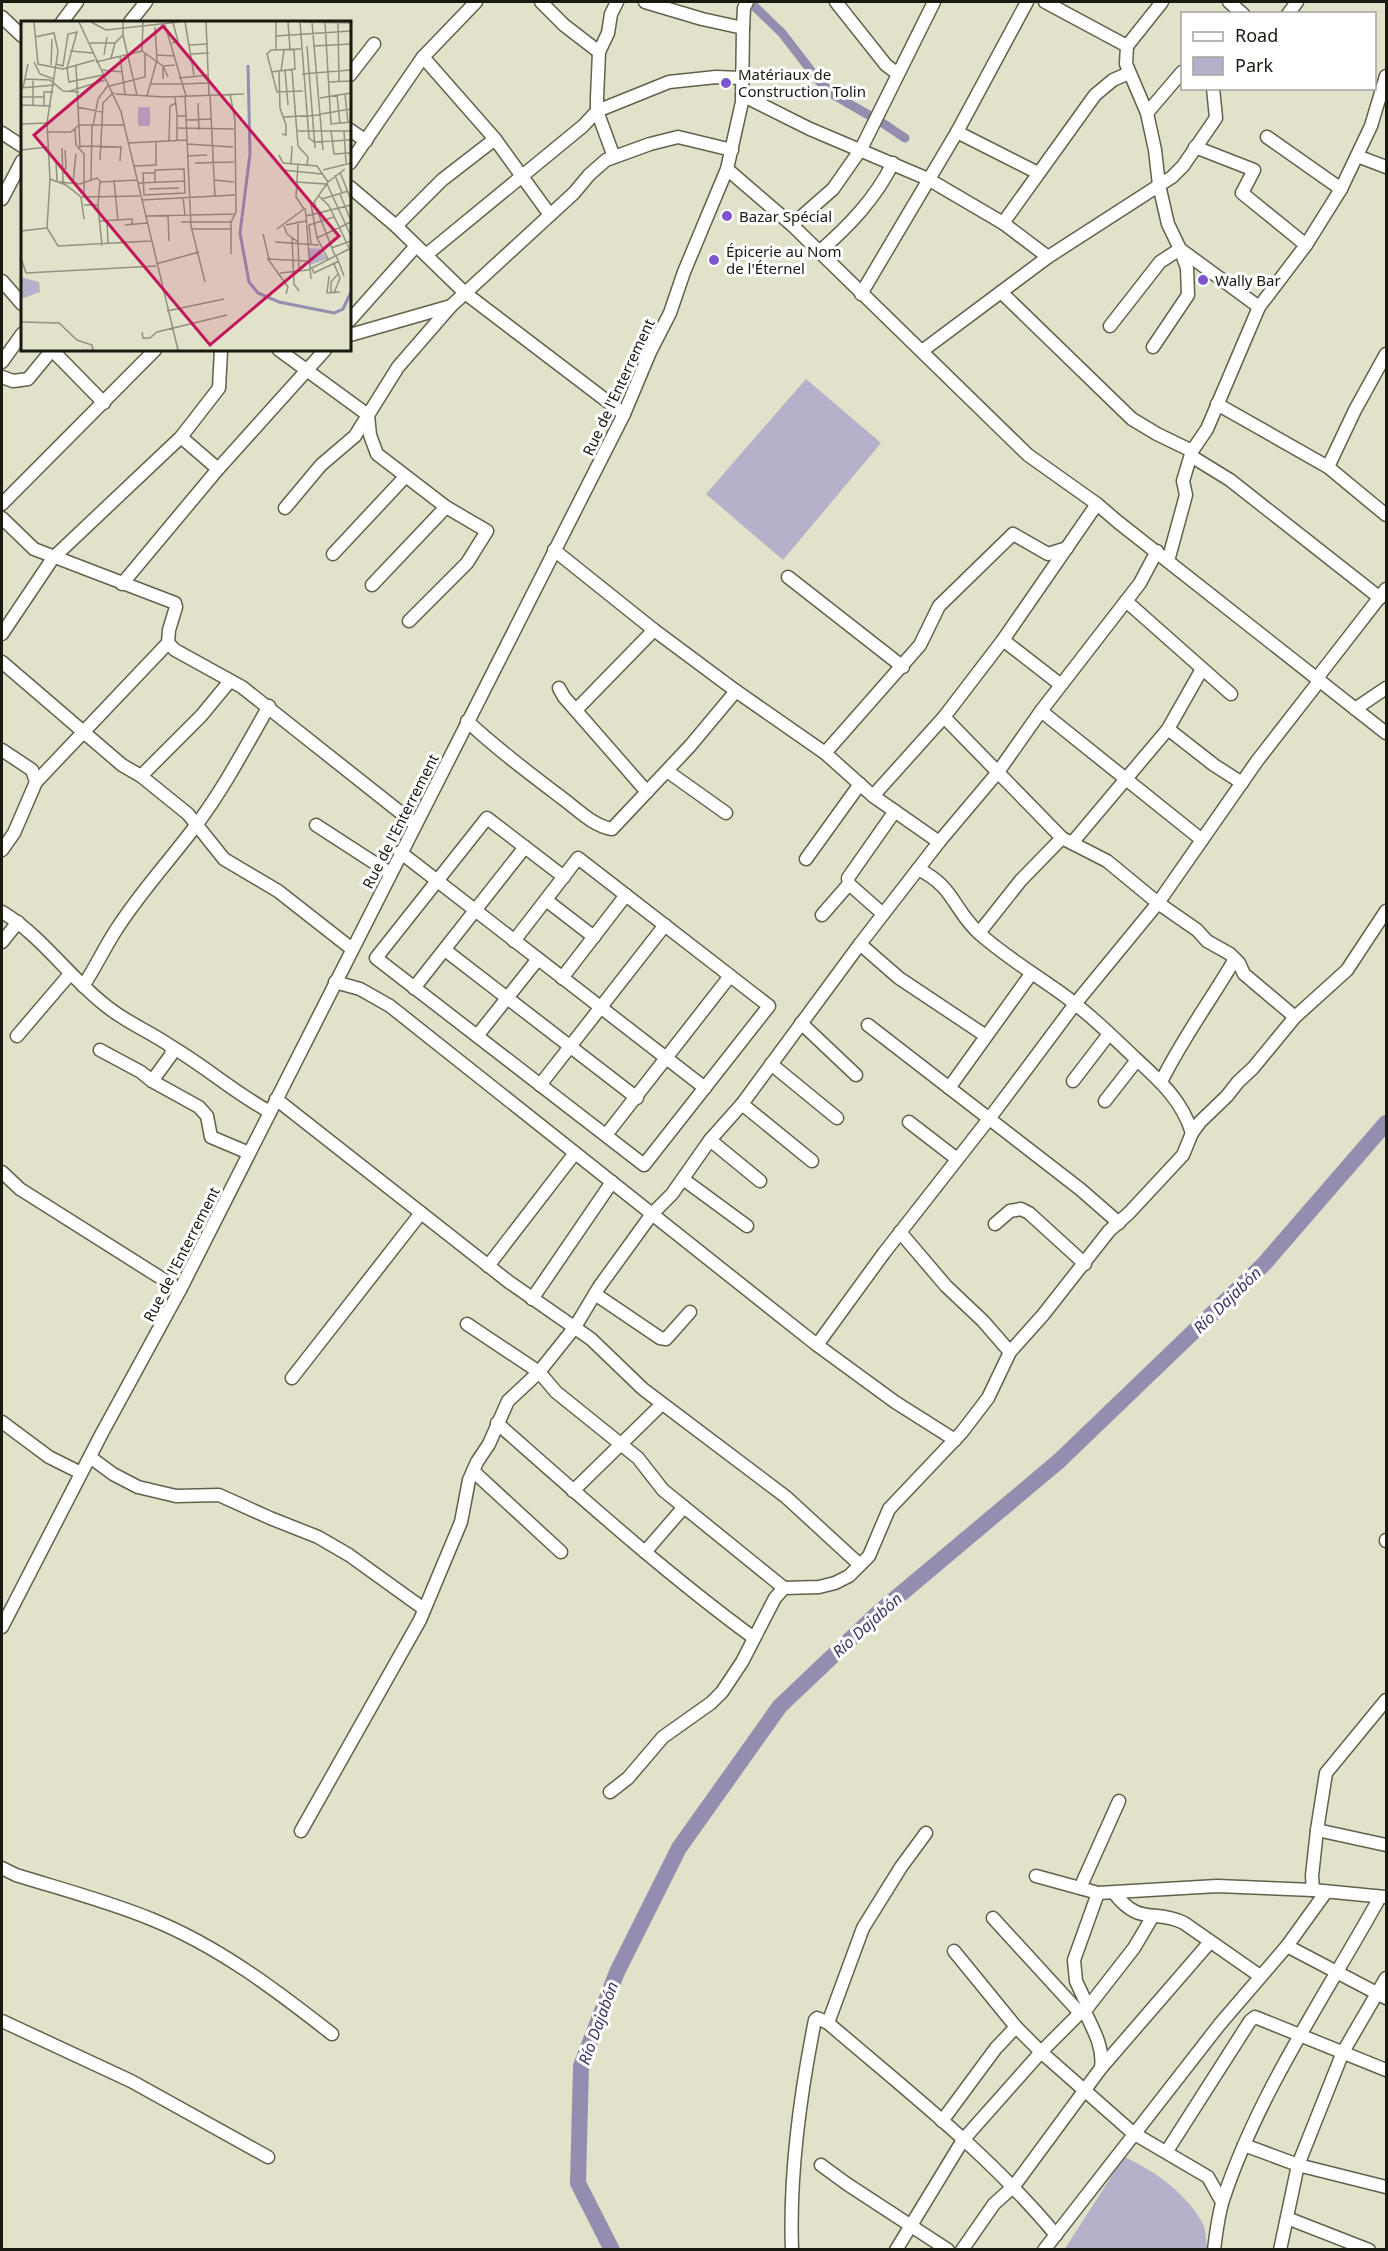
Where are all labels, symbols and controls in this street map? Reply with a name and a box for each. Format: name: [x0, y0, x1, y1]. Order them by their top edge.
legend: [1181, 12, 1376, 90]
inset map: [21, 21, 351, 351]
text: Road: [1235, 23, 1278, 47]
text: Park: [1235, 53, 1273, 77]
place label: Matériaux de Construction Tolin: [738, 64, 866, 101]
marker: Matériaux de Construction Tolin: [719, 76, 733, 90]
place label: Bazar Spécial: [739, 206, 832, 226]
marker: Bazar Spécial: [720, 209, 734, 223]
place label: Épicerie au Nom de l'Éternel: [726, 241, 842, 278]
marker: Épicerie au Nom de l'Éternel: [707, 253, 721, 267]
place label: Wally Bar: [1215, 270, 1281, 290]
marker: Wally Bar: [1196, 273, 1210, 287]
street label: Rue de l'Enterrement: [577, 315, 659, 459]
street label: Rue de l'Enterrement: [357, 750, 443, 892]
street label: Rue de l'Enterrement: [138, 1183, 224, 1325]
water label: Río Dajabón: [1188, 1262, 1266, 1338]
water label: Río Dajabón: [827, 1588, 907, 1662]
water label: Río Dajabón: [573, 1978, 623, 2068]

